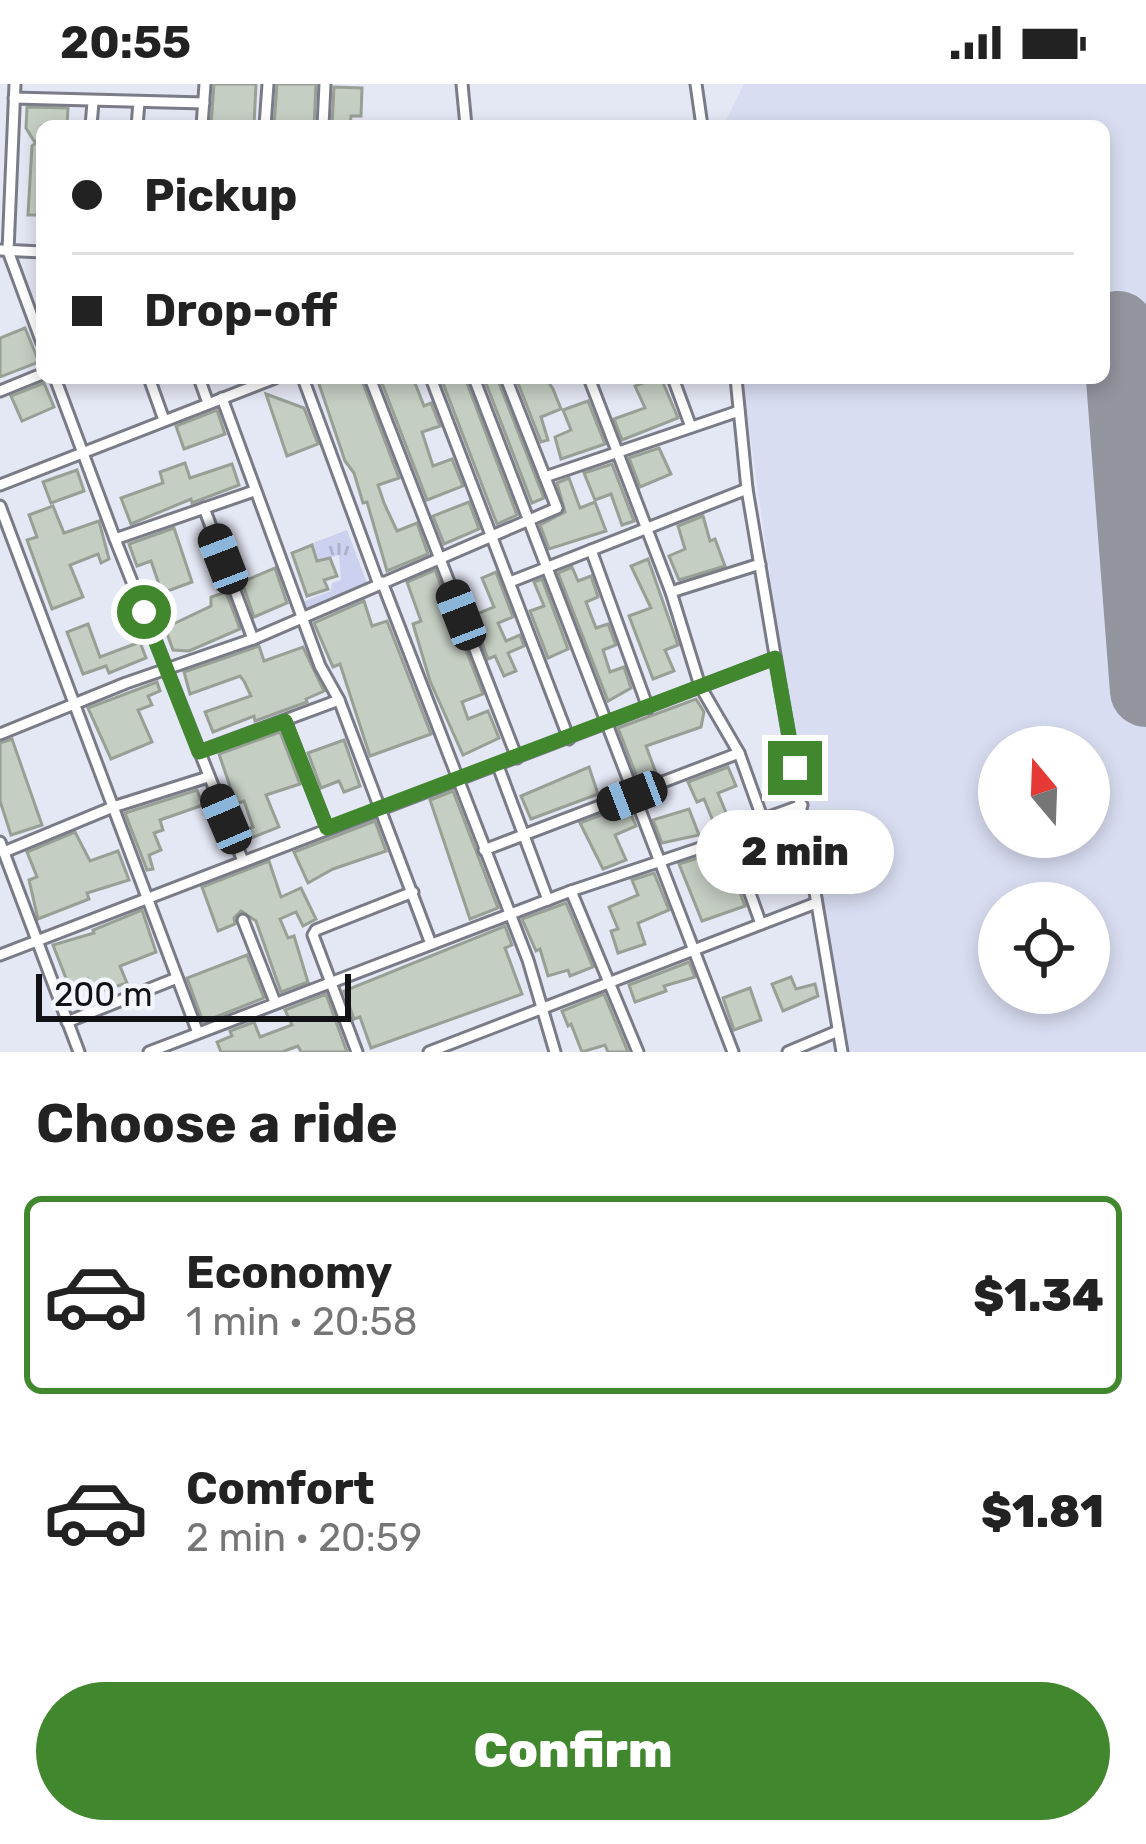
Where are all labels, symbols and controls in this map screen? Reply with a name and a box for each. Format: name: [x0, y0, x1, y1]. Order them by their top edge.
text: 20:55: [60, 16, 191, 69]
text: Pickup: [144, 169, 297, 222]
text: Drop-off: [144, 284, 337, 337]
car: [193, 519, 253, 599]
car: [431, 575, 491, 655]
route start: [117, 585, 171, 639]
north arrow: [978, 726, 1110, 858]
map controls: [978, 726, 1110, 1014]
route end: [768, 741, 822, 795]
car: [592, 766, 672, 826]
car: [195, 779, 257, 859]
callout: 2 min: [696, 810, 894, 894]
text: 2 min: [741, 829, 849, 875]
button: locate: [978, 882, 1110, 1014]
scale bar: [36, 968, 351, 1021]
text: 200 m: [54, 975, 153, 1014]
text: Choose a ride: [36, 1092, 398, 1156]
icon: car: [42, 1241, 150, 1349]
text: Economy: [186, 1246, 392, 1299]
text: $1.34: [973, 1269, 1104, 1322]
text: 1 min · 20:58: [186, 1299, 418, 1345]
icon: car: [42, 1457, 150, 1565]
text: Comfort: [186, 1462, 375, 1515]
text: $1.81: [981, 1485, 1104, 1538]
text: 2 min · 20:59: [186, 1515, 422, 1561]
button: Confirm: [36, 1682, 1110, 1820]

